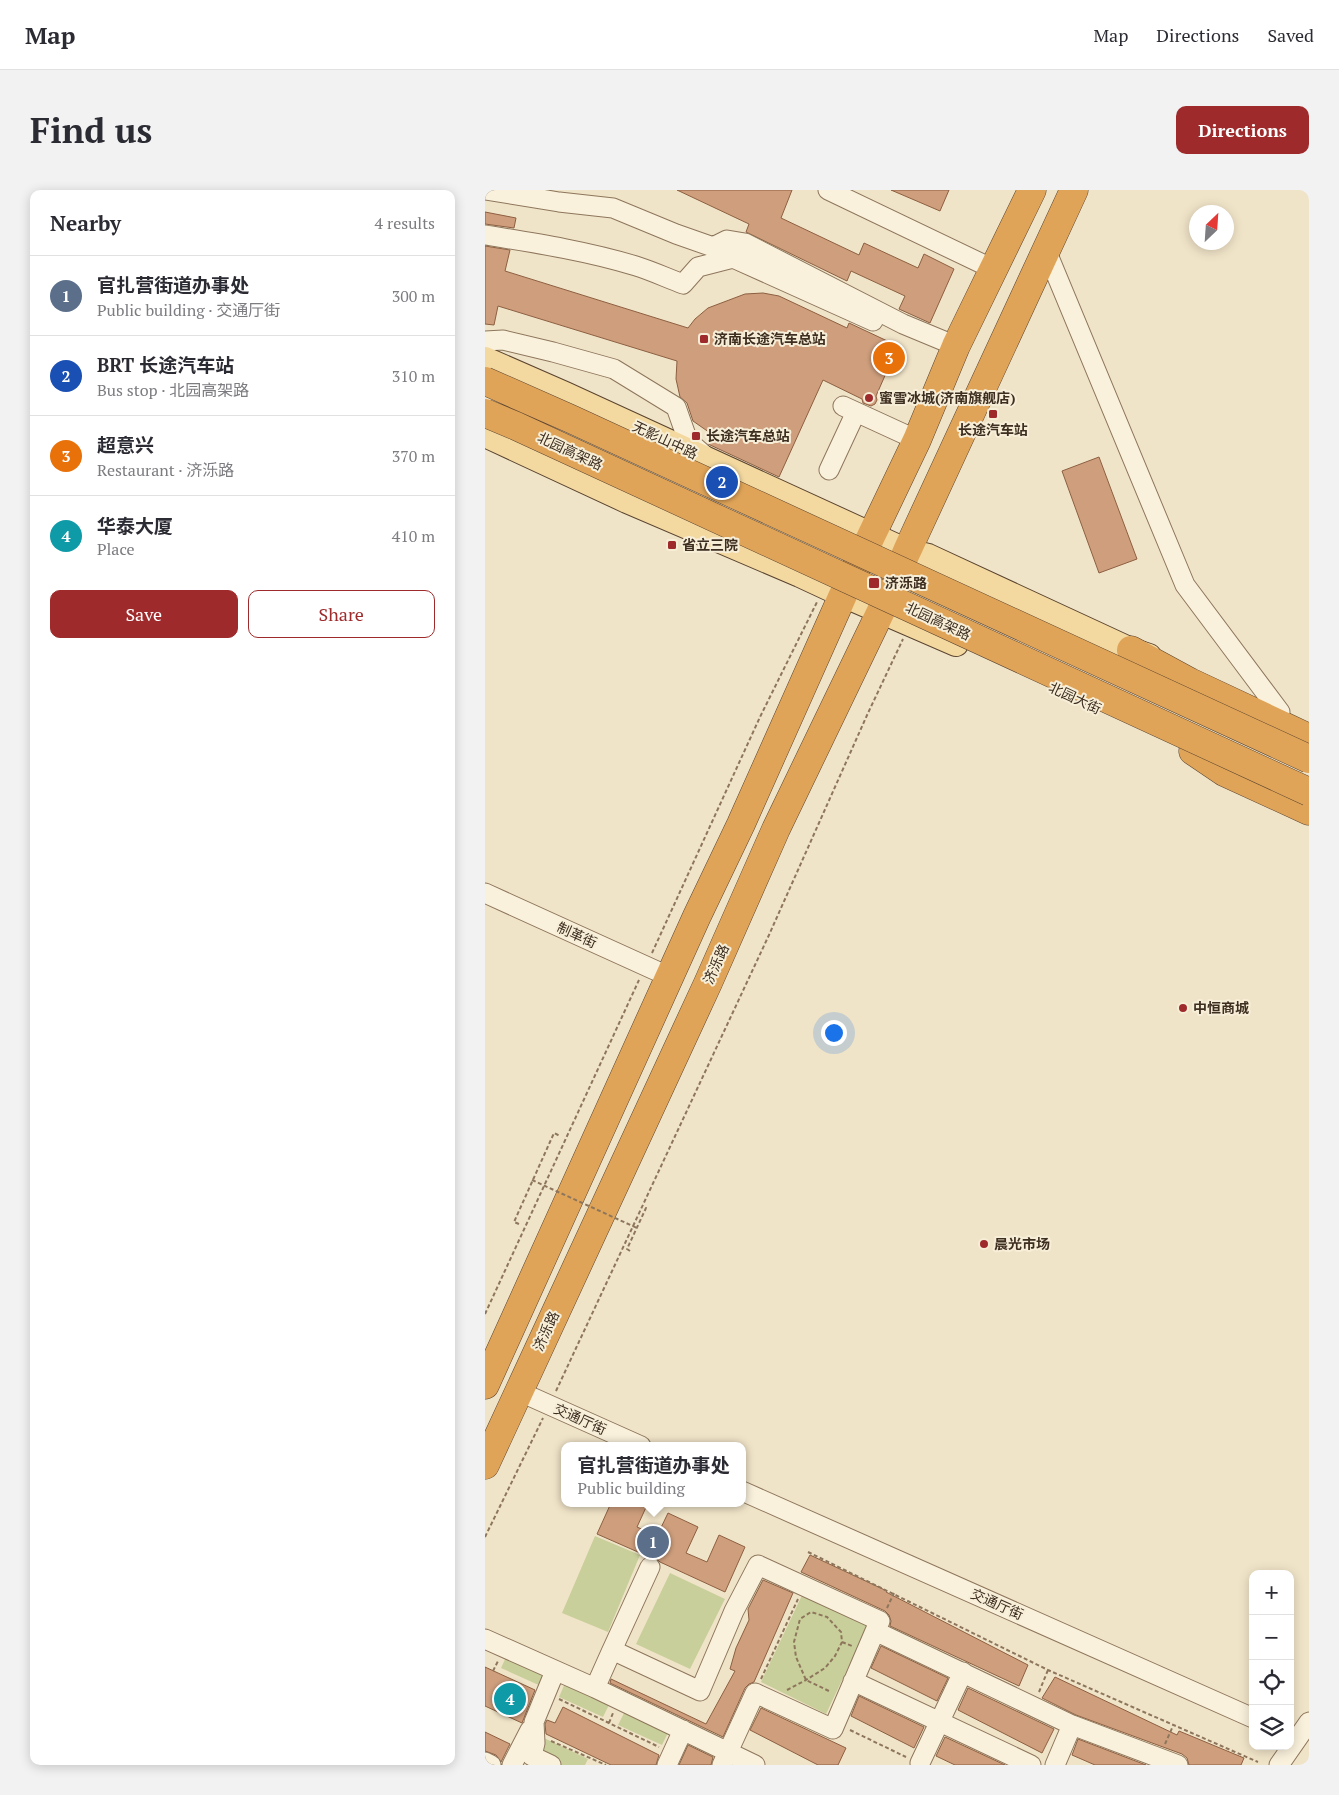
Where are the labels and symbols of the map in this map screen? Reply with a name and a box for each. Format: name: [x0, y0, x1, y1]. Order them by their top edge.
north arrow: [1189, 205, 1234, 250]
place label: 济南长途汽车总站: [714, 329, 826, 348]
marker: 济南长途汽车总站: [698, 333, 710, 345]
pin: 3: [873, 339, 905, 377]
place label: 蜜雪冰城(济南旗舰店): [879, 388, 1016, 407]
marker: 蜜雪冰城(济南旗舰店): [863, 392, 875, 404]
marker: 长途汽车站: [987, 408, 999, 420]
street label: 无影山中路: [629, 416, 701, 463]
place label: 长途汽车站: [958, 420, 1028, 439]
place label: 长途汽车总站: [706, 426, 790, 445]
street label: 北园高架路: [534, 427, 606, 474]
marker: 长途汽车总站: [690, 430, 702, 442]
pin: 2: [706, 463, 738, 501]
place label: 省立三院: [682, 535, 738, 554]
marker: 省立三院: [666, 539, 678, 551]
place label: 济泺路: [885, 573, 927, 592]
marker: 济泺路: [867, 576, 881, 590]
street label: 北园高架路: [902, 597, 974, 644]
street label: 北园大街: [1046, 677, 1105, 718]
street label: 制革街: [554, 917, 600, 952]
street label: 济泺路: [698, 941, 733, 987]
place label: 中恒商城: [1193, 998, 1249, 1017]
marker: 中恒商城: [1177, 1002, 1189, 1014]
your location: [821, 1020, 847, 1046]
place label: 晨光市场: [994, 1234, 1050, 1253]
marker: 晨光市场: [978, 1238, 990, 1250]
street label: 济泺路: [528, 1308, 563, 1354]
street label: 交通厅街: [551, 1398, 610, 1439]
pin: 1: [637, 1523, 669, 1561]
street label: 交通厅街: [968, 1583, 1027, 1624]
pin: 4: [494, 1680, 526, 1718]

